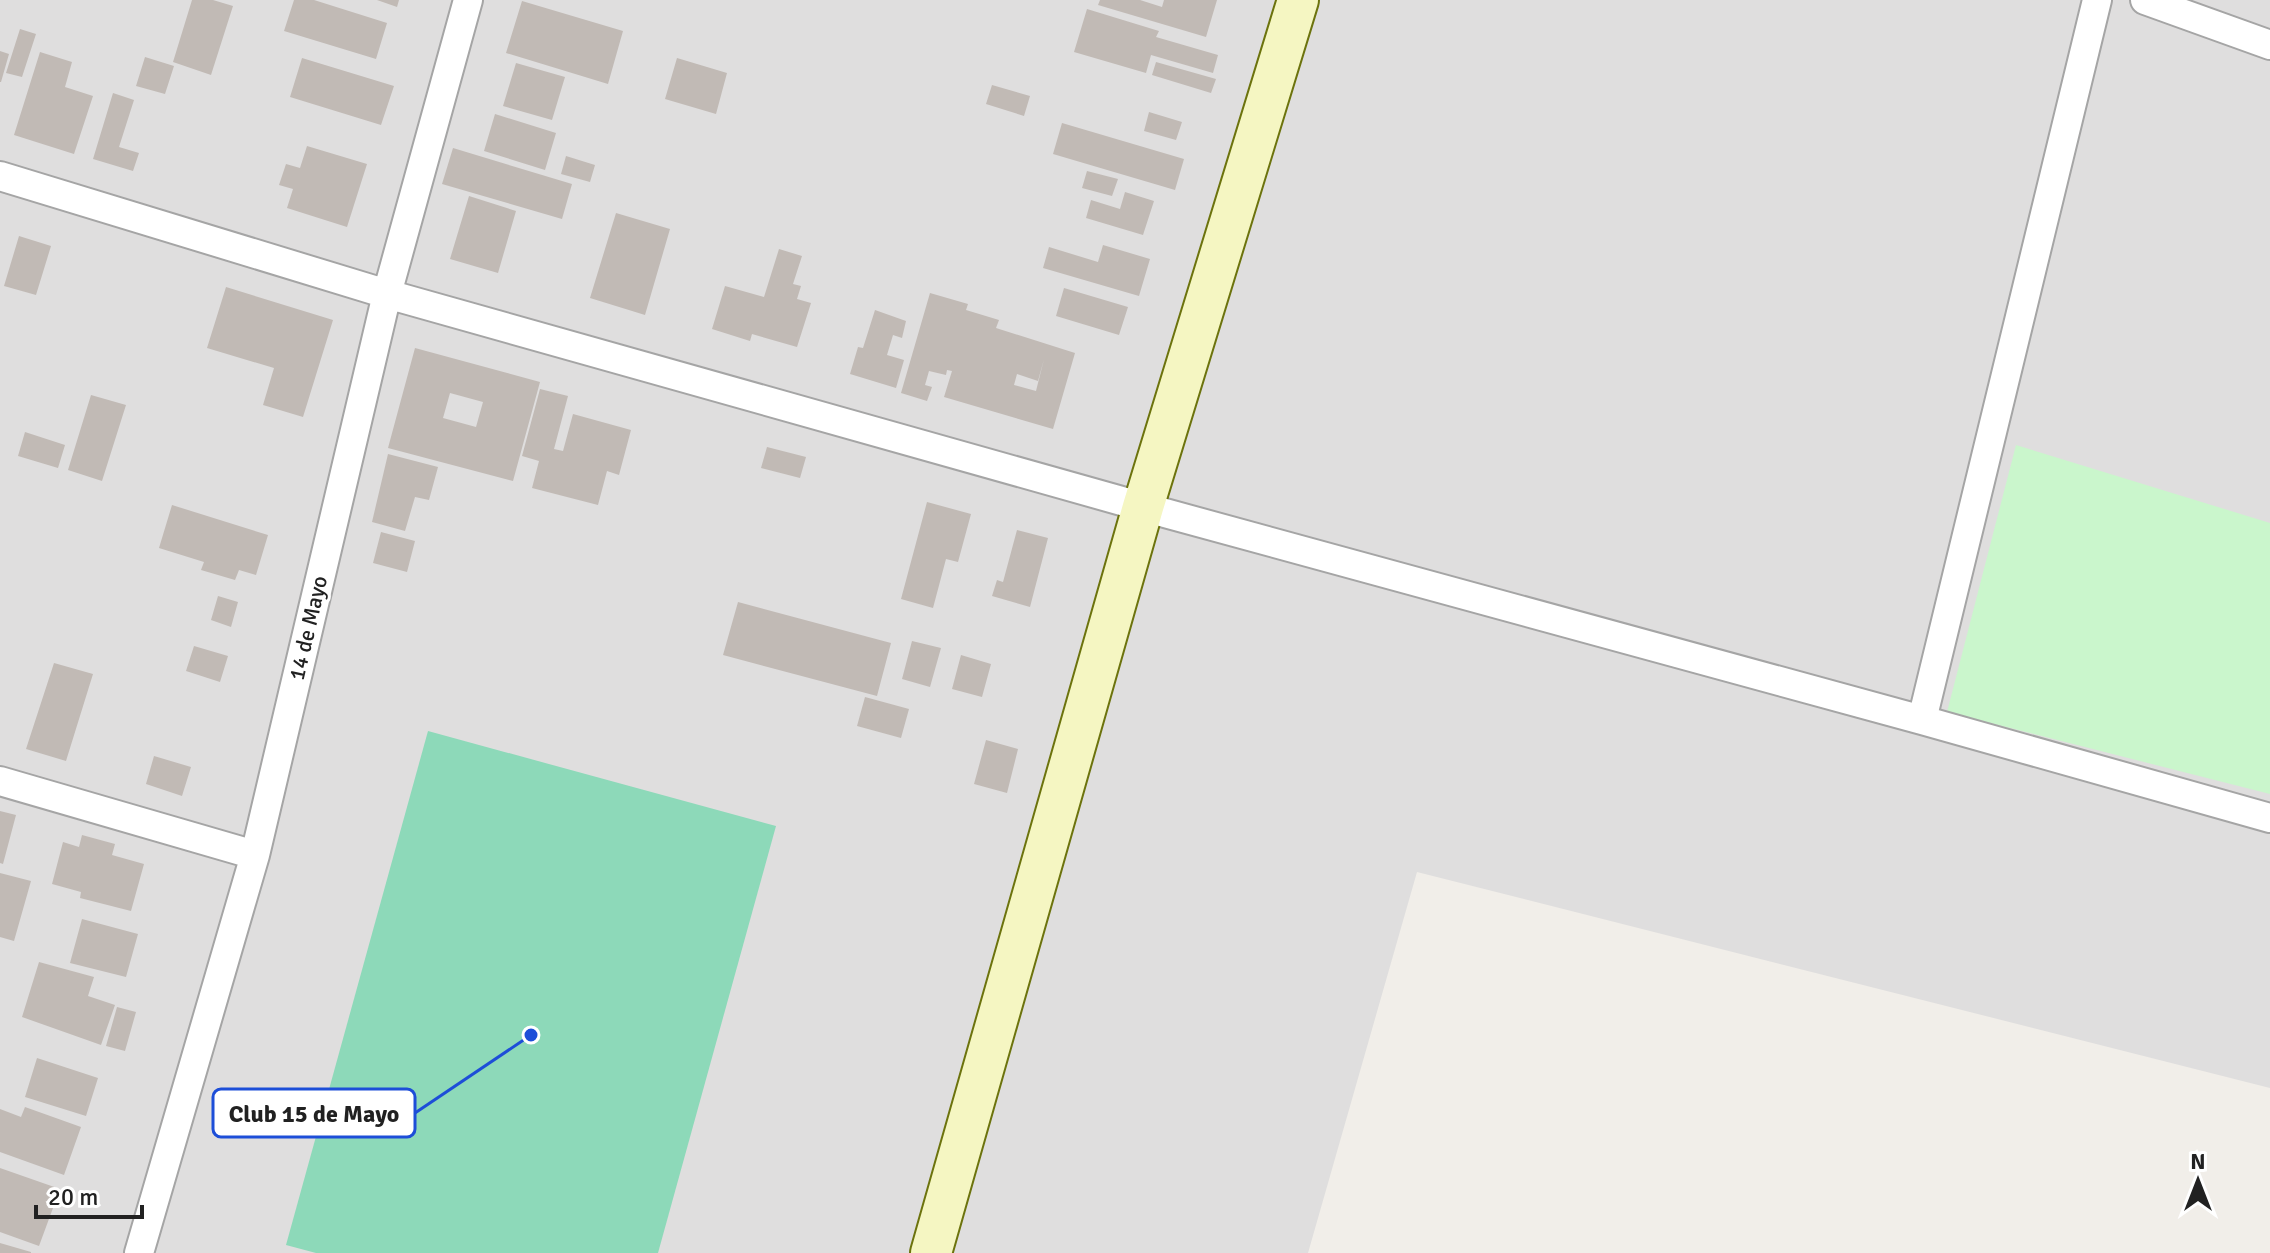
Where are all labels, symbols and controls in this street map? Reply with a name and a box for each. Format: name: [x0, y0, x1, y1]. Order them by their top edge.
street label: 14 de Mayo: [283, 573, 333, 683]
callout: Club 15 de Mayo: [213, 1089, 415, 1137]
text: Club 15 de Mayo: [229, 1099, 399, 1129]
north arrow: [2158, 1141, 2238, 1221]
text: N: [2190, 1148, 2206, 1175]
scale bar: [36, 1169, 142, 1219]
text: 20 m: [48, 1182, 98, 1212]

